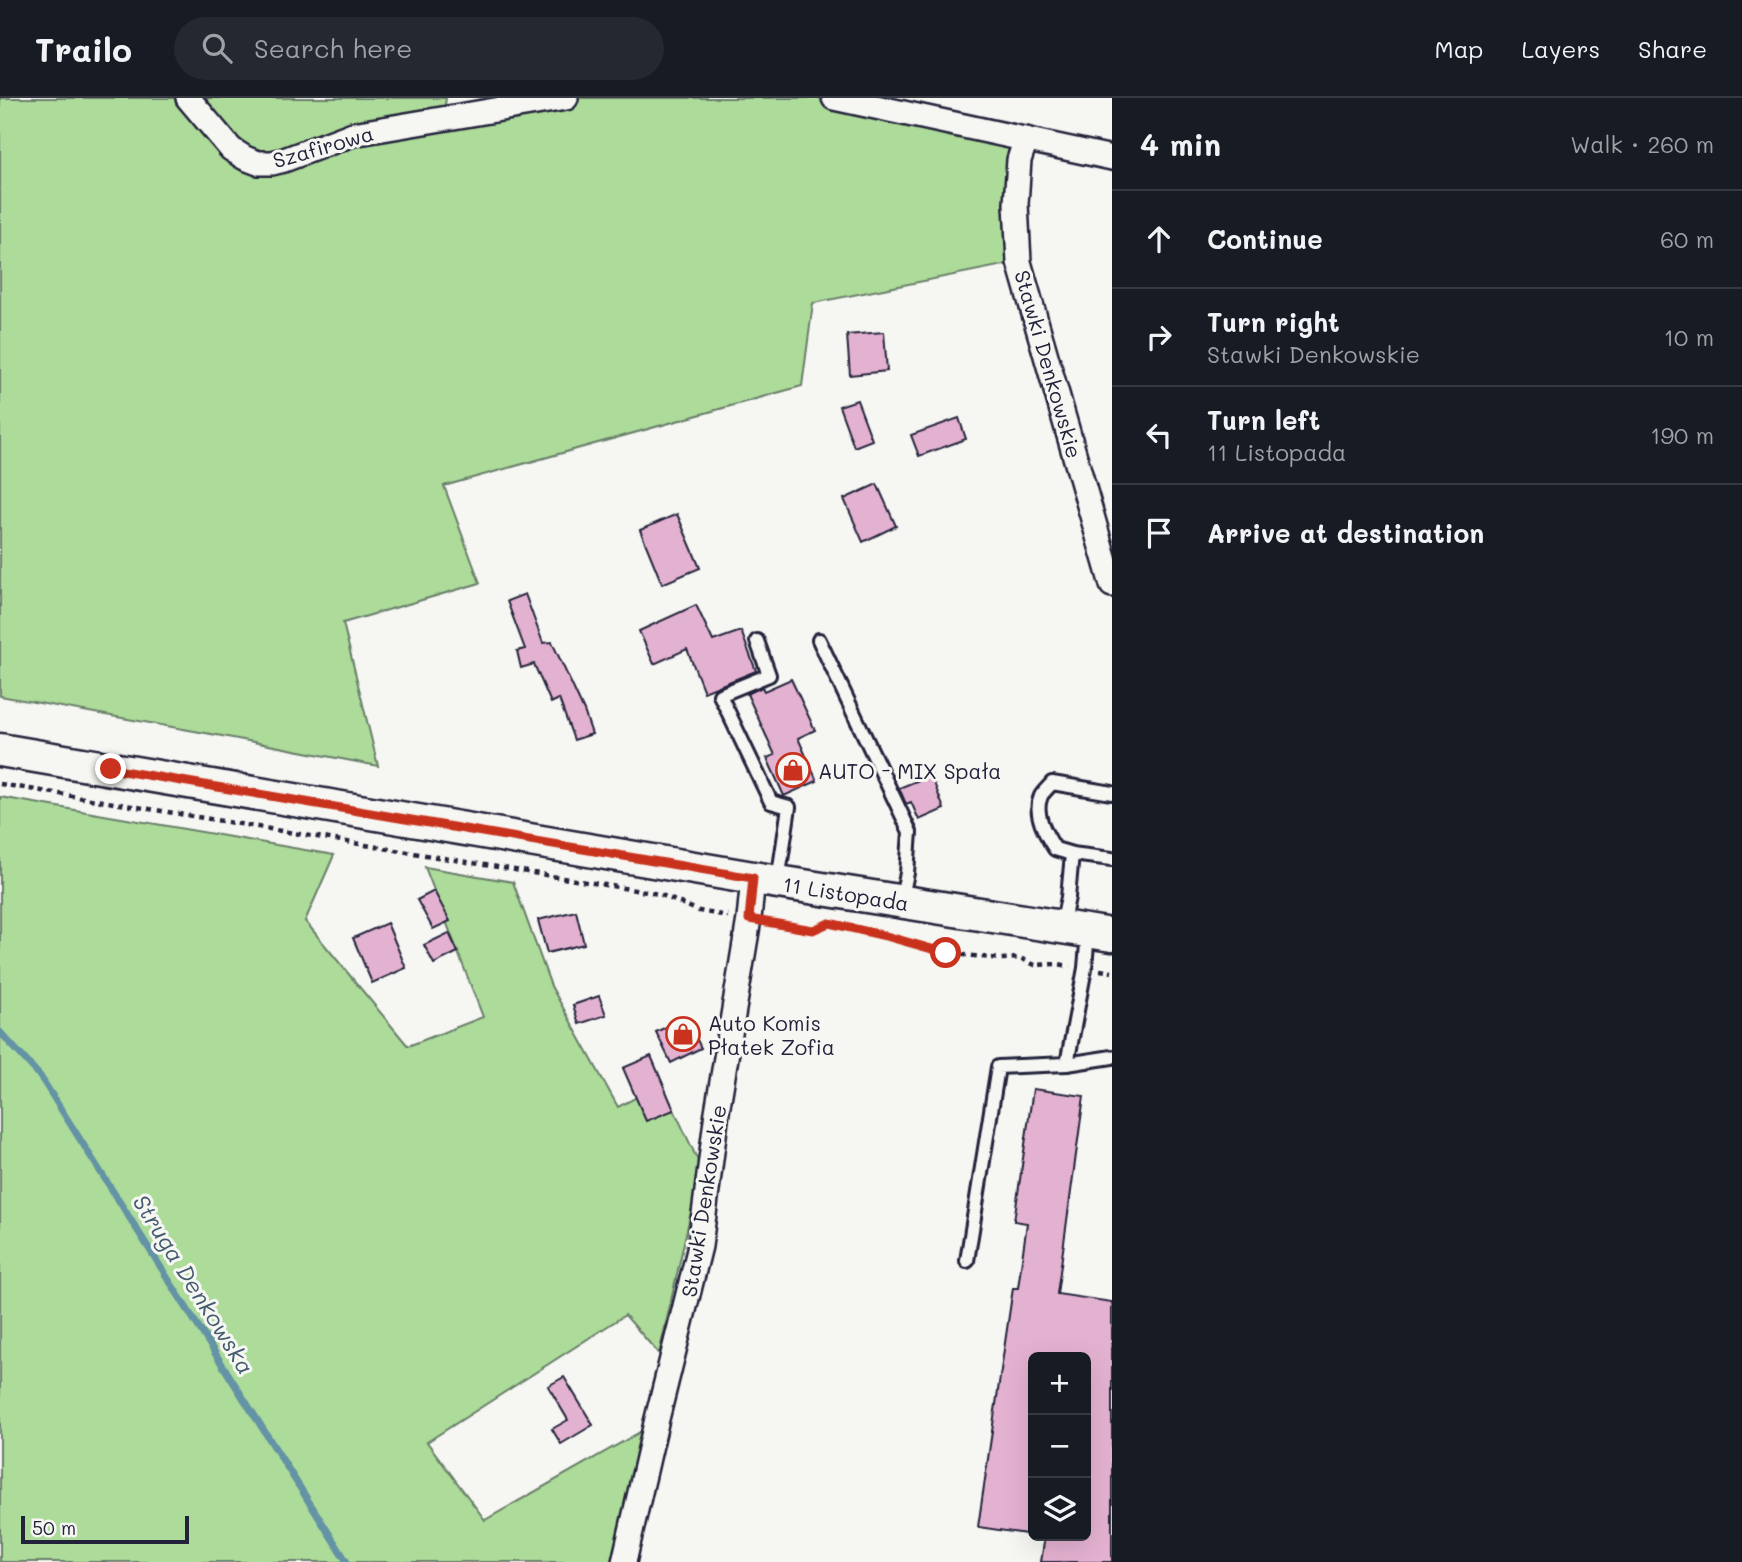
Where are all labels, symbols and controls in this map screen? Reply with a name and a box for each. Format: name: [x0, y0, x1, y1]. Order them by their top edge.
search box: [174, 17, 664, 80]
text: Trailo: [35, 27, 132, 70]
icon: search: [198, 29, 236, 67]
text: Search here: [254, 31, 412, 65]
text: Map: [1435, 33, 1483, 64]
text: Layers: [1521, 33, 1600, 64]
text: Share: [1638, 33, 1707, 64]
street label: Szafirowa: [270, 119, 376, 173]
text: 4 min: [1140, 124, 1221, 164]
text: Walk · 260 m: [1570, 129, 1714, 159]
icon: ahead: [1140, 220, 1178, 258]
text: Continue: [1207, 222, 1323, 256]
text: 60 m: [1660, 224, 1714, 254]
street label: Stawki Denkowskie: [1009, 267, 1089, 461]
text: Turn right: [1207, 305, 1340, 339]
icon: right: [1140, 318, 1178, 356]
text: 10 m: [1664, 322, 1714, 352]
text: Stawki Denkowskie: [1207, 339, 1420, 369]
text: Turn left: [1207, 403, 1320, 437]
icon: left: [1140, 416, 1178, 454]
text: 190 m: [1650, 420, 1714, 450]
text: 11 Listopada: [1207, 437, 1346, 467]
icon: arrive: [1140, 514, 1178, 552]
text: Arrive at destination: [1207, 516, 1484, 550]
shop icon: AUTO - MIX Spała: [774, 751, 812, 789]
route end: [95, 753, 126, 784]
place label: AUTO - MIX Spała: [818, 757, 1001, 784]
street label: 11 Listopada: [781, 870, 911, 916]
route start: [930, 937, 961, 968]
place label: Auto Komis Płatek Zofia: [708, 1009, 835, 1060]
shop icon: Auto Komis Płatek Zofia: [664, 1015, 702, 1053]
street label: Stawki Denkowskie: [674, 1103, 732, 1299]
water label: Struga Denkowska: [127, 1189, 261, 1379]
map controls: [1028, 1352, 1091, 1541]
button: +: [1028, 1352, 1091, 1415]
button: −: [1028, 1415, 1091, 1478]
button: layers: [1028, 1478, 1091, 1541]
scale bar: [21, 1513, 189, 1545]
text: 50 m: [32, 1515, 76, 1540]

